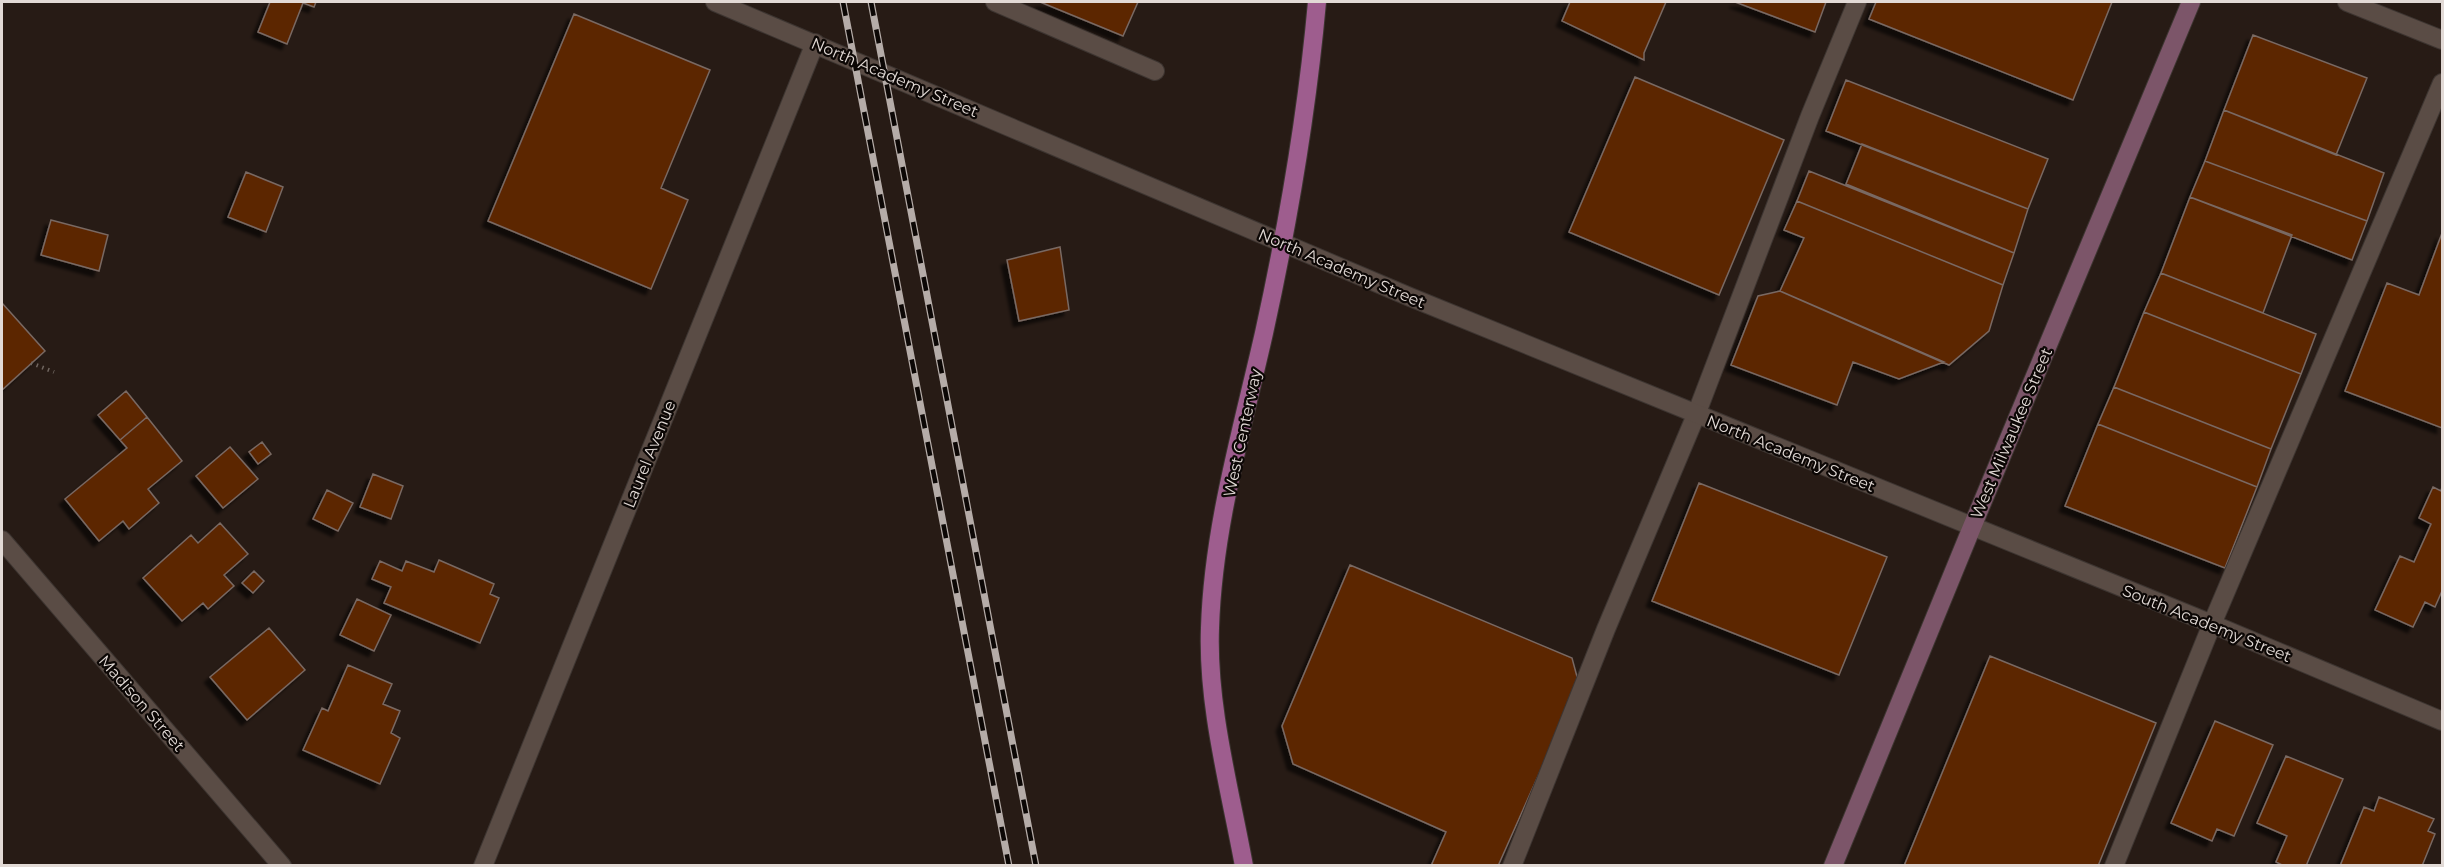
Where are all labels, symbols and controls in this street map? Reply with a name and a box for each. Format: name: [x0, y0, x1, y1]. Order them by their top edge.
street label: North Academy Street: [808, 34, 982, 121]
street label: North Academy Street: [1255, 225, 1429, 312]
street label: West Milwaukee Street: [1967, 344, 2056, 522]
street label: West Centerway: [1220, 367, 1265, 499]
street label: Laurel Avenue: [619, 398, 680, 511]
street label: North Academy Street: [1704, 411, 1878, 496]
street label: South Academy Street: [2120, 581, 2294, 666]
street label: Madison Street: [95, 651, 189, 756]

